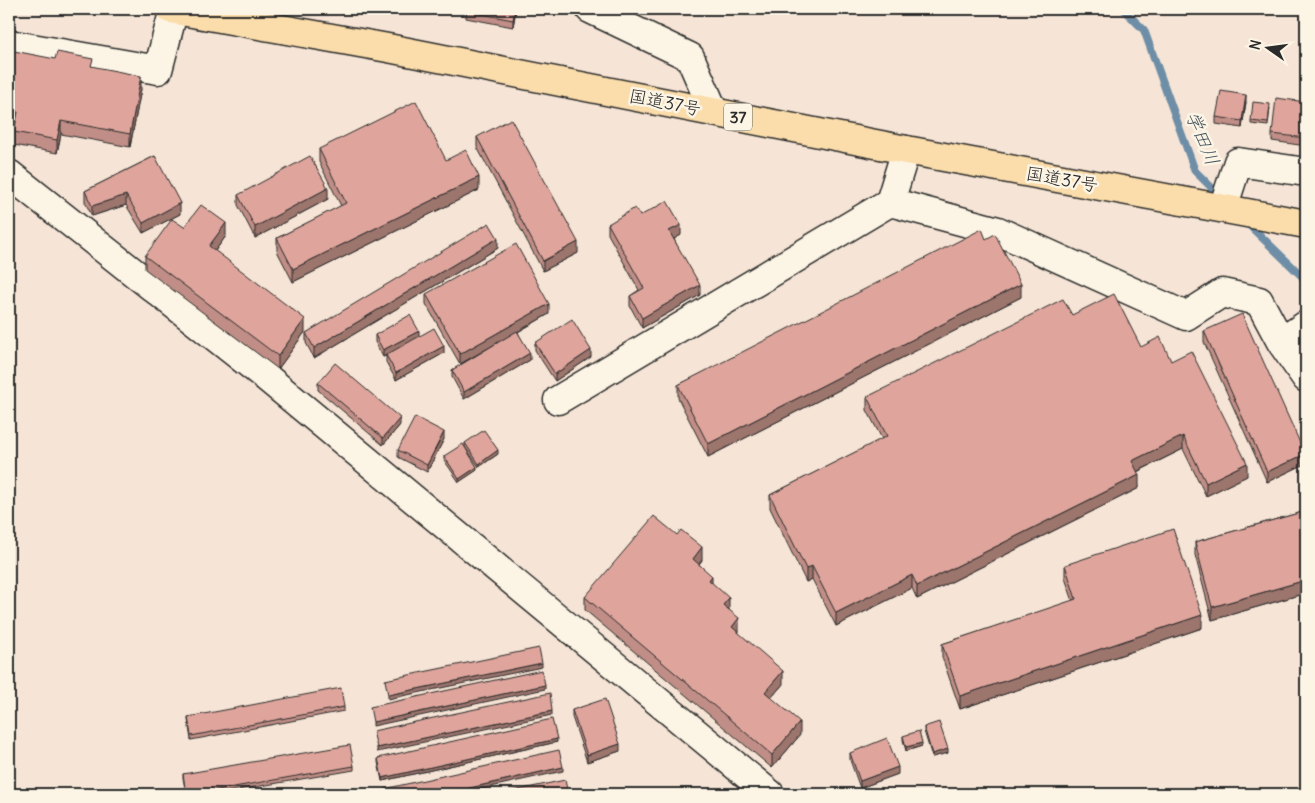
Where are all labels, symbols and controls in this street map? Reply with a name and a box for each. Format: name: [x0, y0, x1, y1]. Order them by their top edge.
north arrow: [1242, 22, 1292, 72]
text: N: [1245, 38, 1265, 52]
street label: 国道37号: [627, 84, 703, 120]
road number: 37: [724, 104, 752, 130]
water label: 学田川: [1181, 107, 1225, 169]
street label: 国道37号: [1024, 161, 1100, 197]

